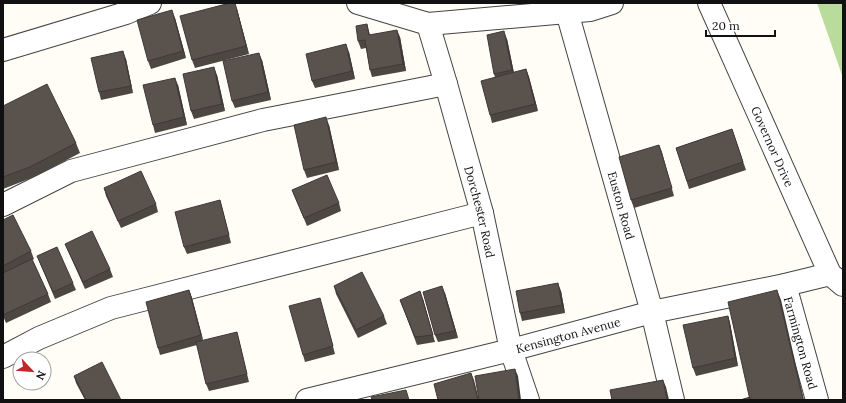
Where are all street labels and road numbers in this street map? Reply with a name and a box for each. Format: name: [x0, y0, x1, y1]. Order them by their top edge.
street label: Governor Drive: [749, 104, 798, 189]
street label: Dorchester Road: [462, 164, 499, 259]
street label: Euston Road: [605, 170, 639, 241]
street label: Farmington Road: [781, 295, 821, 391]
street label: Kensington Avenue: [514, 313, 622, 356]

